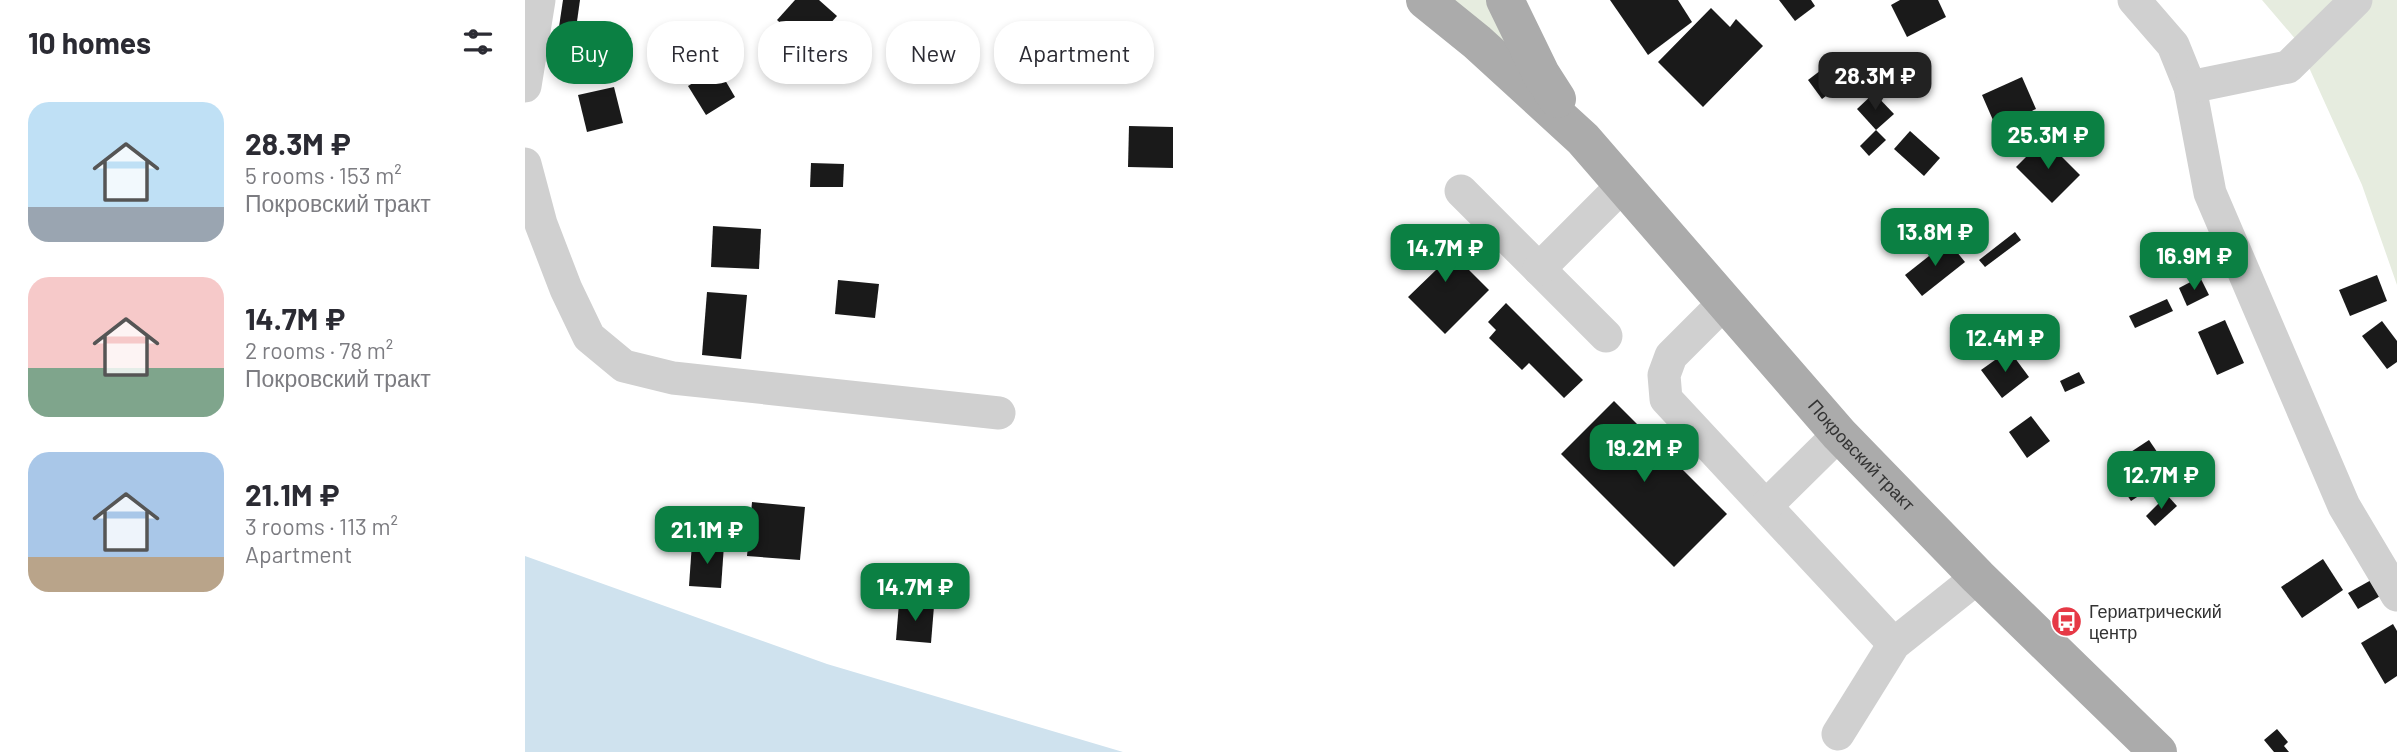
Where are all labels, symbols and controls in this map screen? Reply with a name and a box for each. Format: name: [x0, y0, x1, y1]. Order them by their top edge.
chip: Buy: [546, 21, 633, 84]
chip: Rent: [647, 21, 744, 84]
chip: Filters: [758, 21, 872, 84]
chip: New: [886, 21, 980, 84]
chip: Apartment: [994, 21, 1154, 84]
icon: filters: [459, 23, 497, 61]
text: 10 homes: [28, 24, 151, 60]
pin: 28.3M ₽: [1810, 52, 1940, 112]
text: 28.3M ₽: [1834, 61, 1916, 89]
pin: 25.3M ₽: [1983, 111, 2113, 171]
text: 25.3M ₽: [2007, 120, 2089, 148]
text: 28.3M ₽: [245, 125, 351, 161]
icon: home: [84, 130, 168, 214]
text: 5 rooms · 153 m²: [245, 161, 402, 189]
text: Покровский тракт: [245, 189, 431, 217]
pin: 13.8M ₽: [1870, 208, 2000, 268]
text: 13.8M ₽: [1897, 217, 1973, 245]
pin: 14.7M ₽: [1380, 224, 1510, 284]
pin: 16.9M ₽: [2129, 232, 2259, 292]
text: 14.7M ₽: [1407, 233, 1483, 261]
text: 16.9M ₽: [2156, 241, 2232, 269]
text: 14.7M ₽: [245, 300, 345, 336]
icon: home: [84, 305, 168, 389]
pin: 12.4M ₽: [1940, 314, 2070, 374]
text: 12.4M ₽: [1966, 323, 2044, 351]
text: 2 rooms · 78 m²: [245, 336, 393, 364]
text: Покровский тракт: [245, 364, 431, 392]
street label: Покровский тракт: [1804, 395, 1920, 515]
pin: 19.2M ₽: [1579, 424, 1709, 484]
text: 19.2M ₽: [1606, 433, 1682, 461]
pin: 12.7M ₽: [2096, 452, 2226, 511]
text: 12.7M ₽: [2123, 460, 2199, 488]
text: 21.1M ₽: [245, 476, 339, 512]
icon: home: [84, 480, 168, 564]
pin: 21.1M ₽: [642, 506, 772, 566]
text: 3 rooms · 113 m²: [245, 512, 398, 540]
text: 21.1M ₽: [671, 515, 743, 543]
text: Apartment: [245, 540, 352, 568]
pin: 14.7M ₽: [850, 564, 980, 623]
text: 14.7M ₽: [877, 572, 953, 600]
place label: Гериатрический центр: [2089, 600, 2222, 643]
bus stop icon: Гериатрический центр: [2049, 605, 2083, 639]

